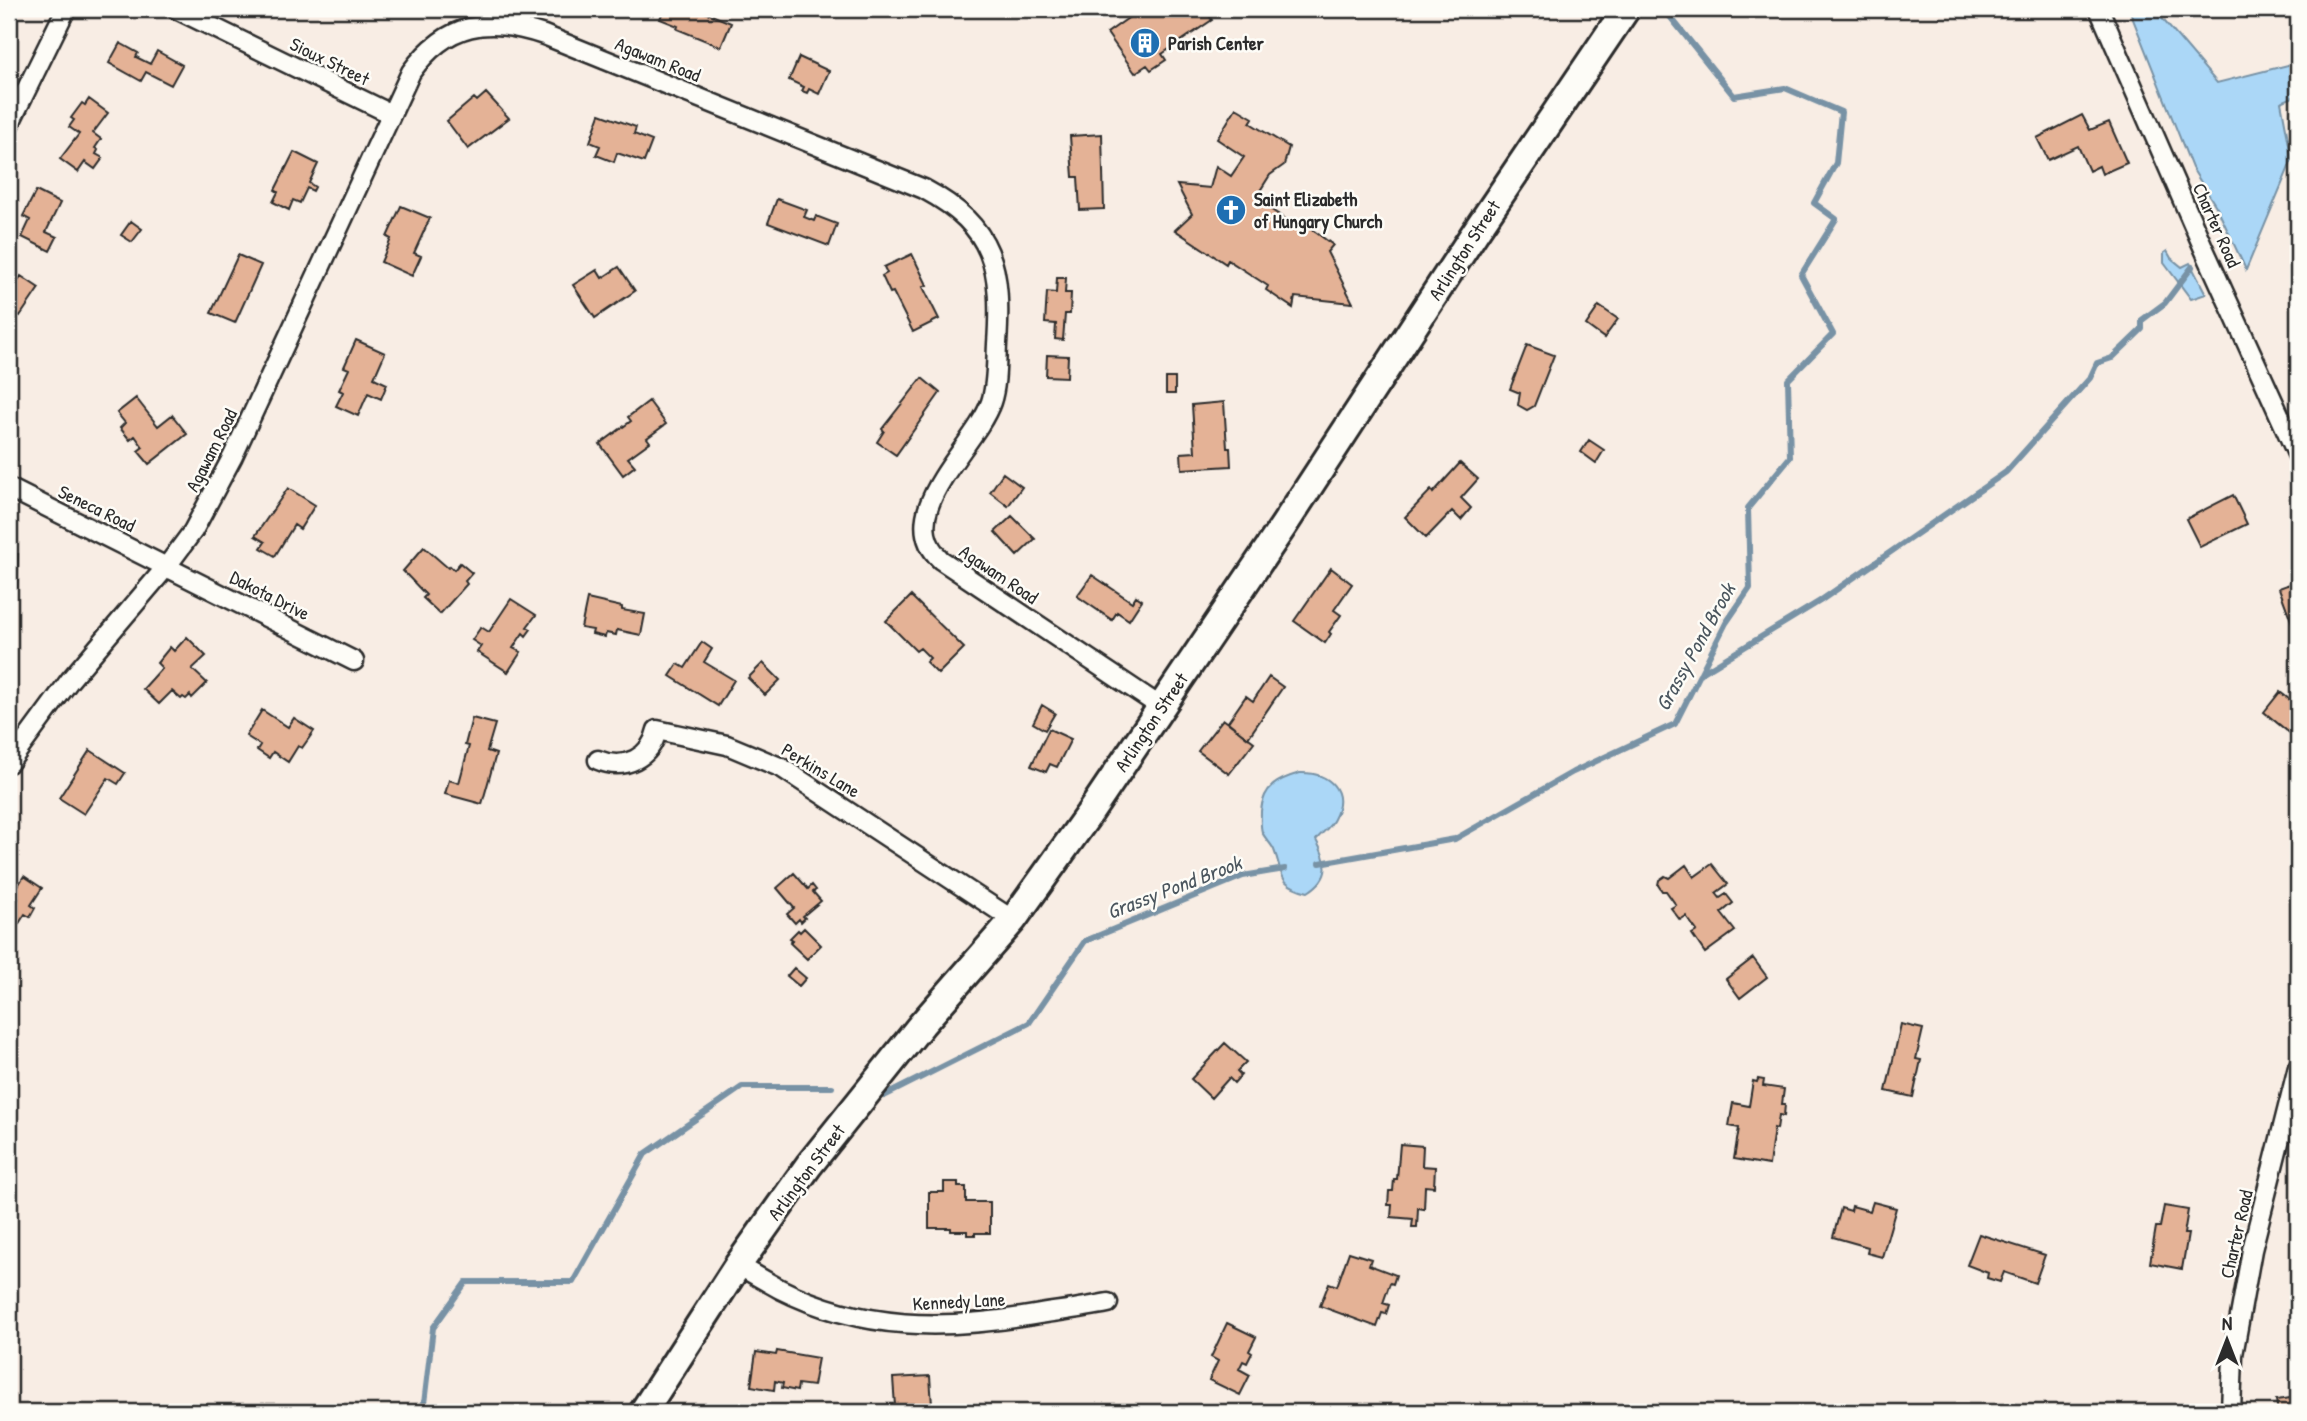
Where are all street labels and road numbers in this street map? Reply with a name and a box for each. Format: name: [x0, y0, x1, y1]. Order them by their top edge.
street label: Agawam Road: [611, 30, 705, 88]
street label: Sioux Street: [286, 31, 374, 92]
street label: Charter Road: [2187, 179, 2247, 272]
street label: Arlington Street: [1422, 195, 1506, 305]
street label: Agawam Road: [179, 404, 243, 496]
street label: Seneca Road: [54, 478, 140, 538]
street label: Agawam Road: [954, 538, 1044, 610]
street label: Dakota Drive: [226, 564, 315, 626]
street label: Arlington Street: [1108, 667, 1194, 777]
street label: Perkins Lane: [777, 736, 865, 804]
street label: Arlington Street: [761, 1118, 851, 1225]
street label: Charter Road: [2213, 1187, 2259, 1281]
street label: Kennedy Lane: [912, 1286, 1006, 1316]

